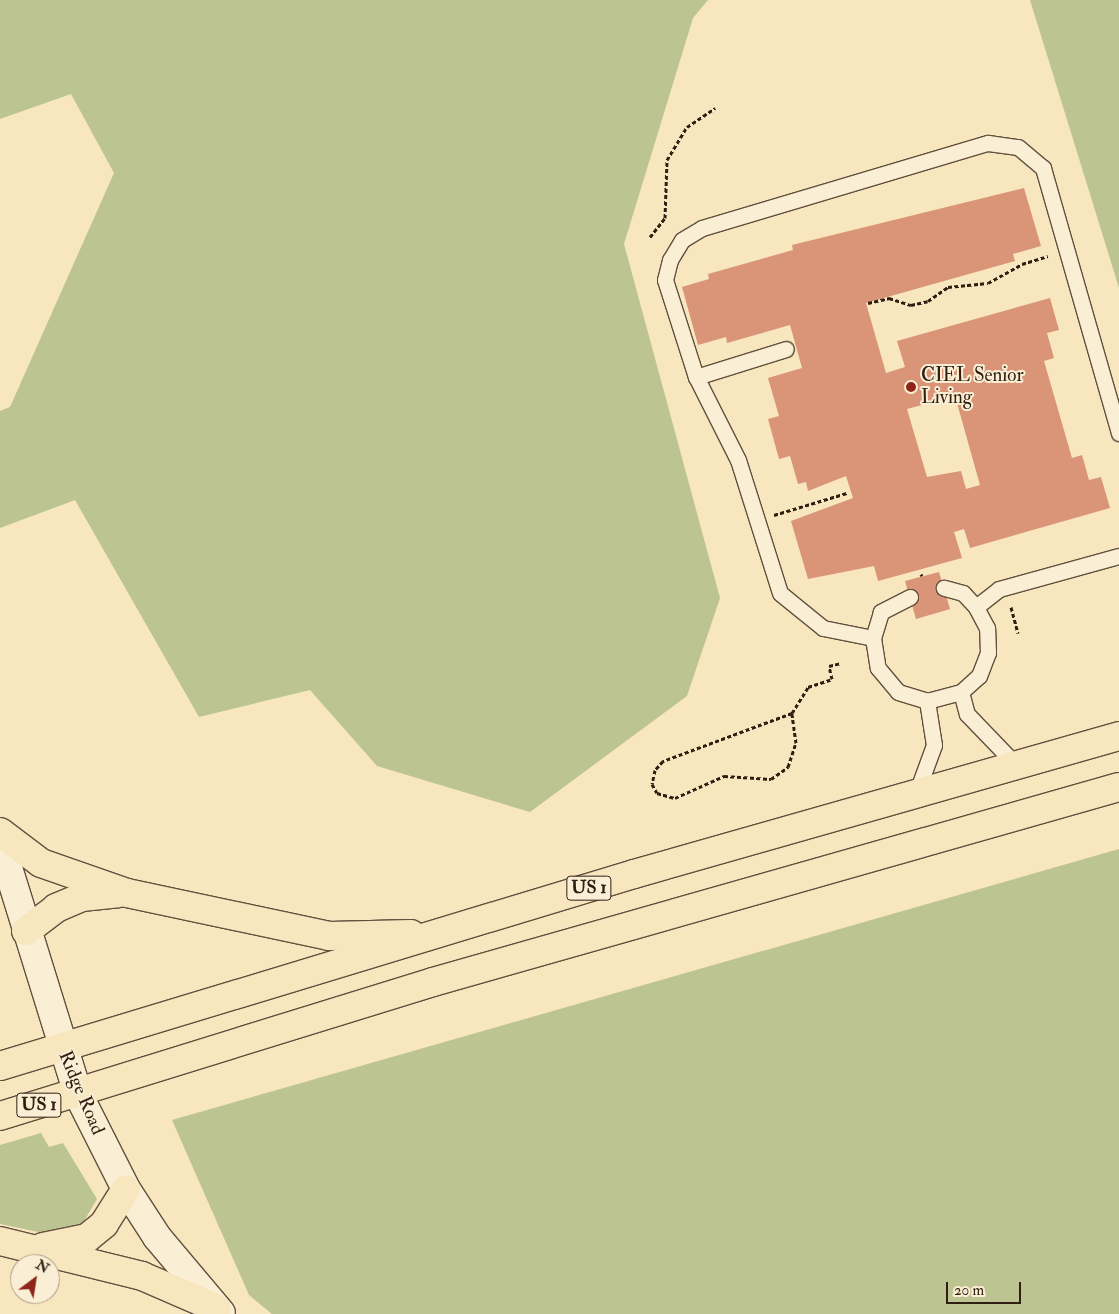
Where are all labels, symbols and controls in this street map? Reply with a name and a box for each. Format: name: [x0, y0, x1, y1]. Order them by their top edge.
place label: CIEL Senior Living: [921, 365, 1024, 409]
marker: CIEL Senior Living: [905, 381, 917, 393]
road number: US 1: [565, 872, 613, 904]
street label: Ridge Road: [53, 1048, 109, 1138]
road number: US 1: [15, 1090, 63, 1120]
north arrow: [10, 1254, 60, 1304]
text: N: [33, 1256, 52, 1277]
scale bar: [949, 1272, 1024, 1304]
text: 20 m: [954, 1281, 984, 1300]

